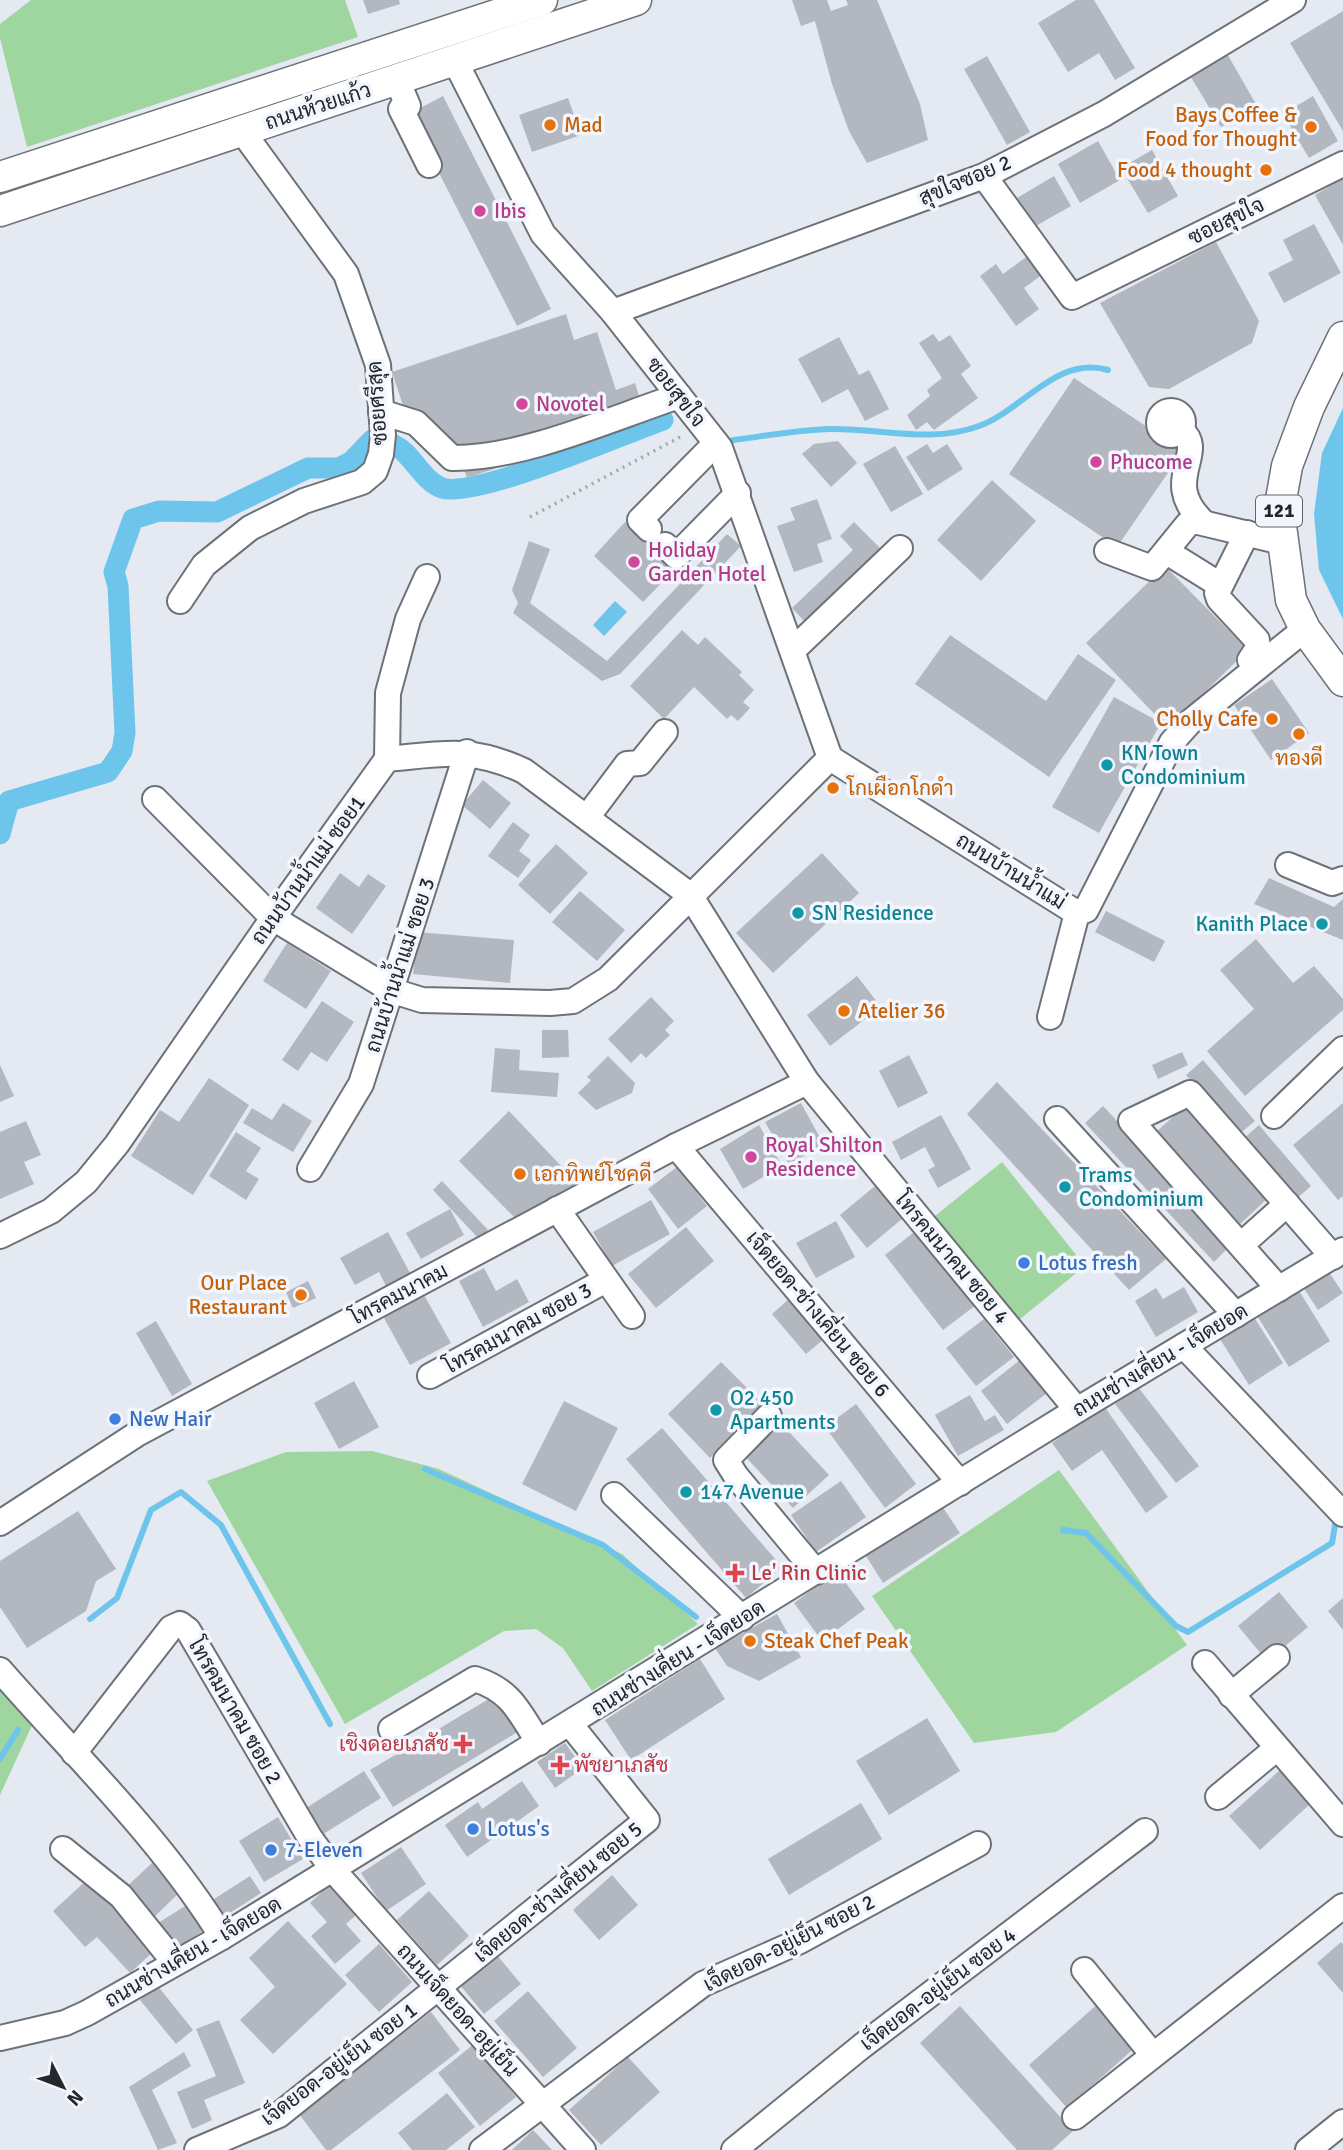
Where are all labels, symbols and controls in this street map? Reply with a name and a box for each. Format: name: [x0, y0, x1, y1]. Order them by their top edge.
street label: ถนนห้วยแก้ว: [262, 77, 374, 135]
place label: Bays Coffee & Food for Thought: [1145, 102, 1297, 152]
place label: Mad: [564, 112, 603, 138]
marker: Mad: [542, 117, 558, 133]
marker: Bays Coffee & Food for Thought: [1303, 119, 1319, 135]
street label: สุขใจซอย 2: [915, 149, 1015, 212]
place label: Food 4 thought: [1117, 157, 1252, 183]
marker: Food 4 thought: [1258, 162, 1274, 178]
street label: ซอยสุขใจ: [1184, 191, 1269, 251]
place label: Ibis: [494, 198, 526, 224]
marker: Ibis: [472, 203, 488, 219]
street label: ซอยสุขใจ: [640, 352, 711, 433]
street label: ซอยศรีสุด: [361, 360, 394, 446]
place label: Novotel: [536, 391, 605, 417]
marker: Novotel: [514, 396, 530, 412]
place label: Phucome: [1110, 449, 1193, 475]
marker: Phucome: [1088, 454, 1104, 470]
road number: 121: [1256, 496, 1302, 526]
place label: Holiday Garden Hotel: [648, 537, 766, 587]
marker: Holiday Garden Hotel: [626, 554, 642, 570]
place label: Cholly Cafe: [1156, 706, 1258, 732]
marker: Cholly Cafe: [1264, 711, 1280, 727]
marker: ทองดี: [1291, 726, 1307, 742]
place label: KN Town Condominium: [1121, 740, 1246, 790]
place label: ทองดี: [1275, 745, 1323, 771]
marker: KN Town Condominium: [1099, 757, 1115, 773]
place label: โกเผือกโกดำ: [846, 774, 954, 801]
marker: โกเผือกโกดำ: [825, 780, 841, 796]
street label: ถนนบ้านน้ำแม่ ซอย1: [241, 787, 371, 950]
street label: ถนนบ้านน้ำแม่: [951, 823, 1073, 915]
street label: ถนนบ้านน้ำแม่ ซอย 3: [355, 873, 441, 1056]
place label: SN Residence: [812, 900, 934, 926]
marker: SN Residence: [790, 905, 806, 921]
place label: Kanith Place: [1195, 911, 1308, 937]
marker: Kanith Place: [1314, 916, 1330, 932]
place label: Atelier 36: [858, 998, 945, 1024]
marker: Atelier 36: [836, 1003, 852, 1019]
place label: Royal Shilton Residence: [765, 1132, 883, 1182]
marker: Royal Shilton Residence: [743, 1149, 759, 1165]
place label: เอกทิพย์โชคดี: [534, 1160, 652, 1187]
place label: Trams Condominium: [1079, 1162, 1204, 1212]
marker: เอกทิพย์โชคดี: [512, 1166, 528, 1182]
marker: Trams Condominium: [1057, 1179, 1073, 1195]
street label: โทรคมนาคม ซอย 4: [889, 1186, 1015, 1329]
street label: เจ็ดยอด-ช่างเคี่ยน ซอย 6: [741, 1221, 901, 1403]
place label: Lotus fresh: [1038, 1250, 1138, 1276]
marker: Lotus fresh: [1016, 1255, 1032, 1271]
street label: โทรคมนาคม: [345, 1257, 452, 1331]
place label: Our Place Restaurant: [188, 1270, 287, 1320]
street label: โทรคมนาคม ซอย 3: [439, 1277, 596, 1380]
marker: Our Place Restaurant: [293, 1287, 309, 1303]
street label: ถนนช่างเคี่ยน - เจ็ดยอด: [1064, 1291, 1252, 1423]
place label: O2 450 Apartments: [730, 1385, 835, 1435]
marker: O2 450 Apartments: [708, 1402, 724, 1418]
place label: New Hair: [129, 1406, 212, 1432]
marker: New Hair: [107, 1411, 123, 1427]
place label: 147 Avenue: [700, 1479, 804, 1505]
marker: 147 Avenue: [678, 1484, 694, 1500]
place label: Le' Rin Clinic: [751, 1560, 867, 1586]
marker: Le' Rin Clinic: [725, 1563, 745, 1583]
street label: ถนนช่างเคี่ยน - เจ็ดยอด: [583, 1588, 770, 1722]
place label: Steak Chef Peak: [764, 1628, 909, 1654]
street label: โทรคมนาคม ซอย 2: [182, 1632, 287, 1789]
marker: Steak Chef Peak: [742, 1633, 758, 1649]
place label: เชิงดอยเภสัช: [339, 1731, 449, 1757]
marker: เชิงดอยเภสัช: [455, 1736, 471, 1752]
place label: พัชยาเภสัช: [574, 1752, 668, 1778]
marker: พัชยาเภสัช: [552, 1757, 568, 1773]
street label: เจ็ดยอด-ช่างเคี่ยน ซอย 5: [464, 1811, 648, 1968]
place label: Lotus's: [487, 1816, 550, 1842]
marker: Lotus's: [465, 1821, 481, 1837]
place label: 7-Eleven: [285, 1837, 363, 1863]
marker: 7-Eleven: [263, 1842, 279, 1858]
street label: ถนนช่างเคี่ยน - เจ็ดยอด: [96, 1885, 286, 2013]
street label: เจ็ดยอด-อยู่เย็น ซอย 2: [698, 1887, 880, 1999]
street label: เจ็ดยอด-อยู่เย็น ซอย 4: [854, 1920, 1022, 2058]
street label: ถนนเจ็ดยอด-อยู่เย็น: [390, 1937, 526, 2083]
street label: เจ็ดยอด-อยู่เย็น ซอย 1: [255, 1995, 423, 2133]
north arrow: [28, 2052, 98, 2122]
text: N: [62, 2085, 88, 2111]

